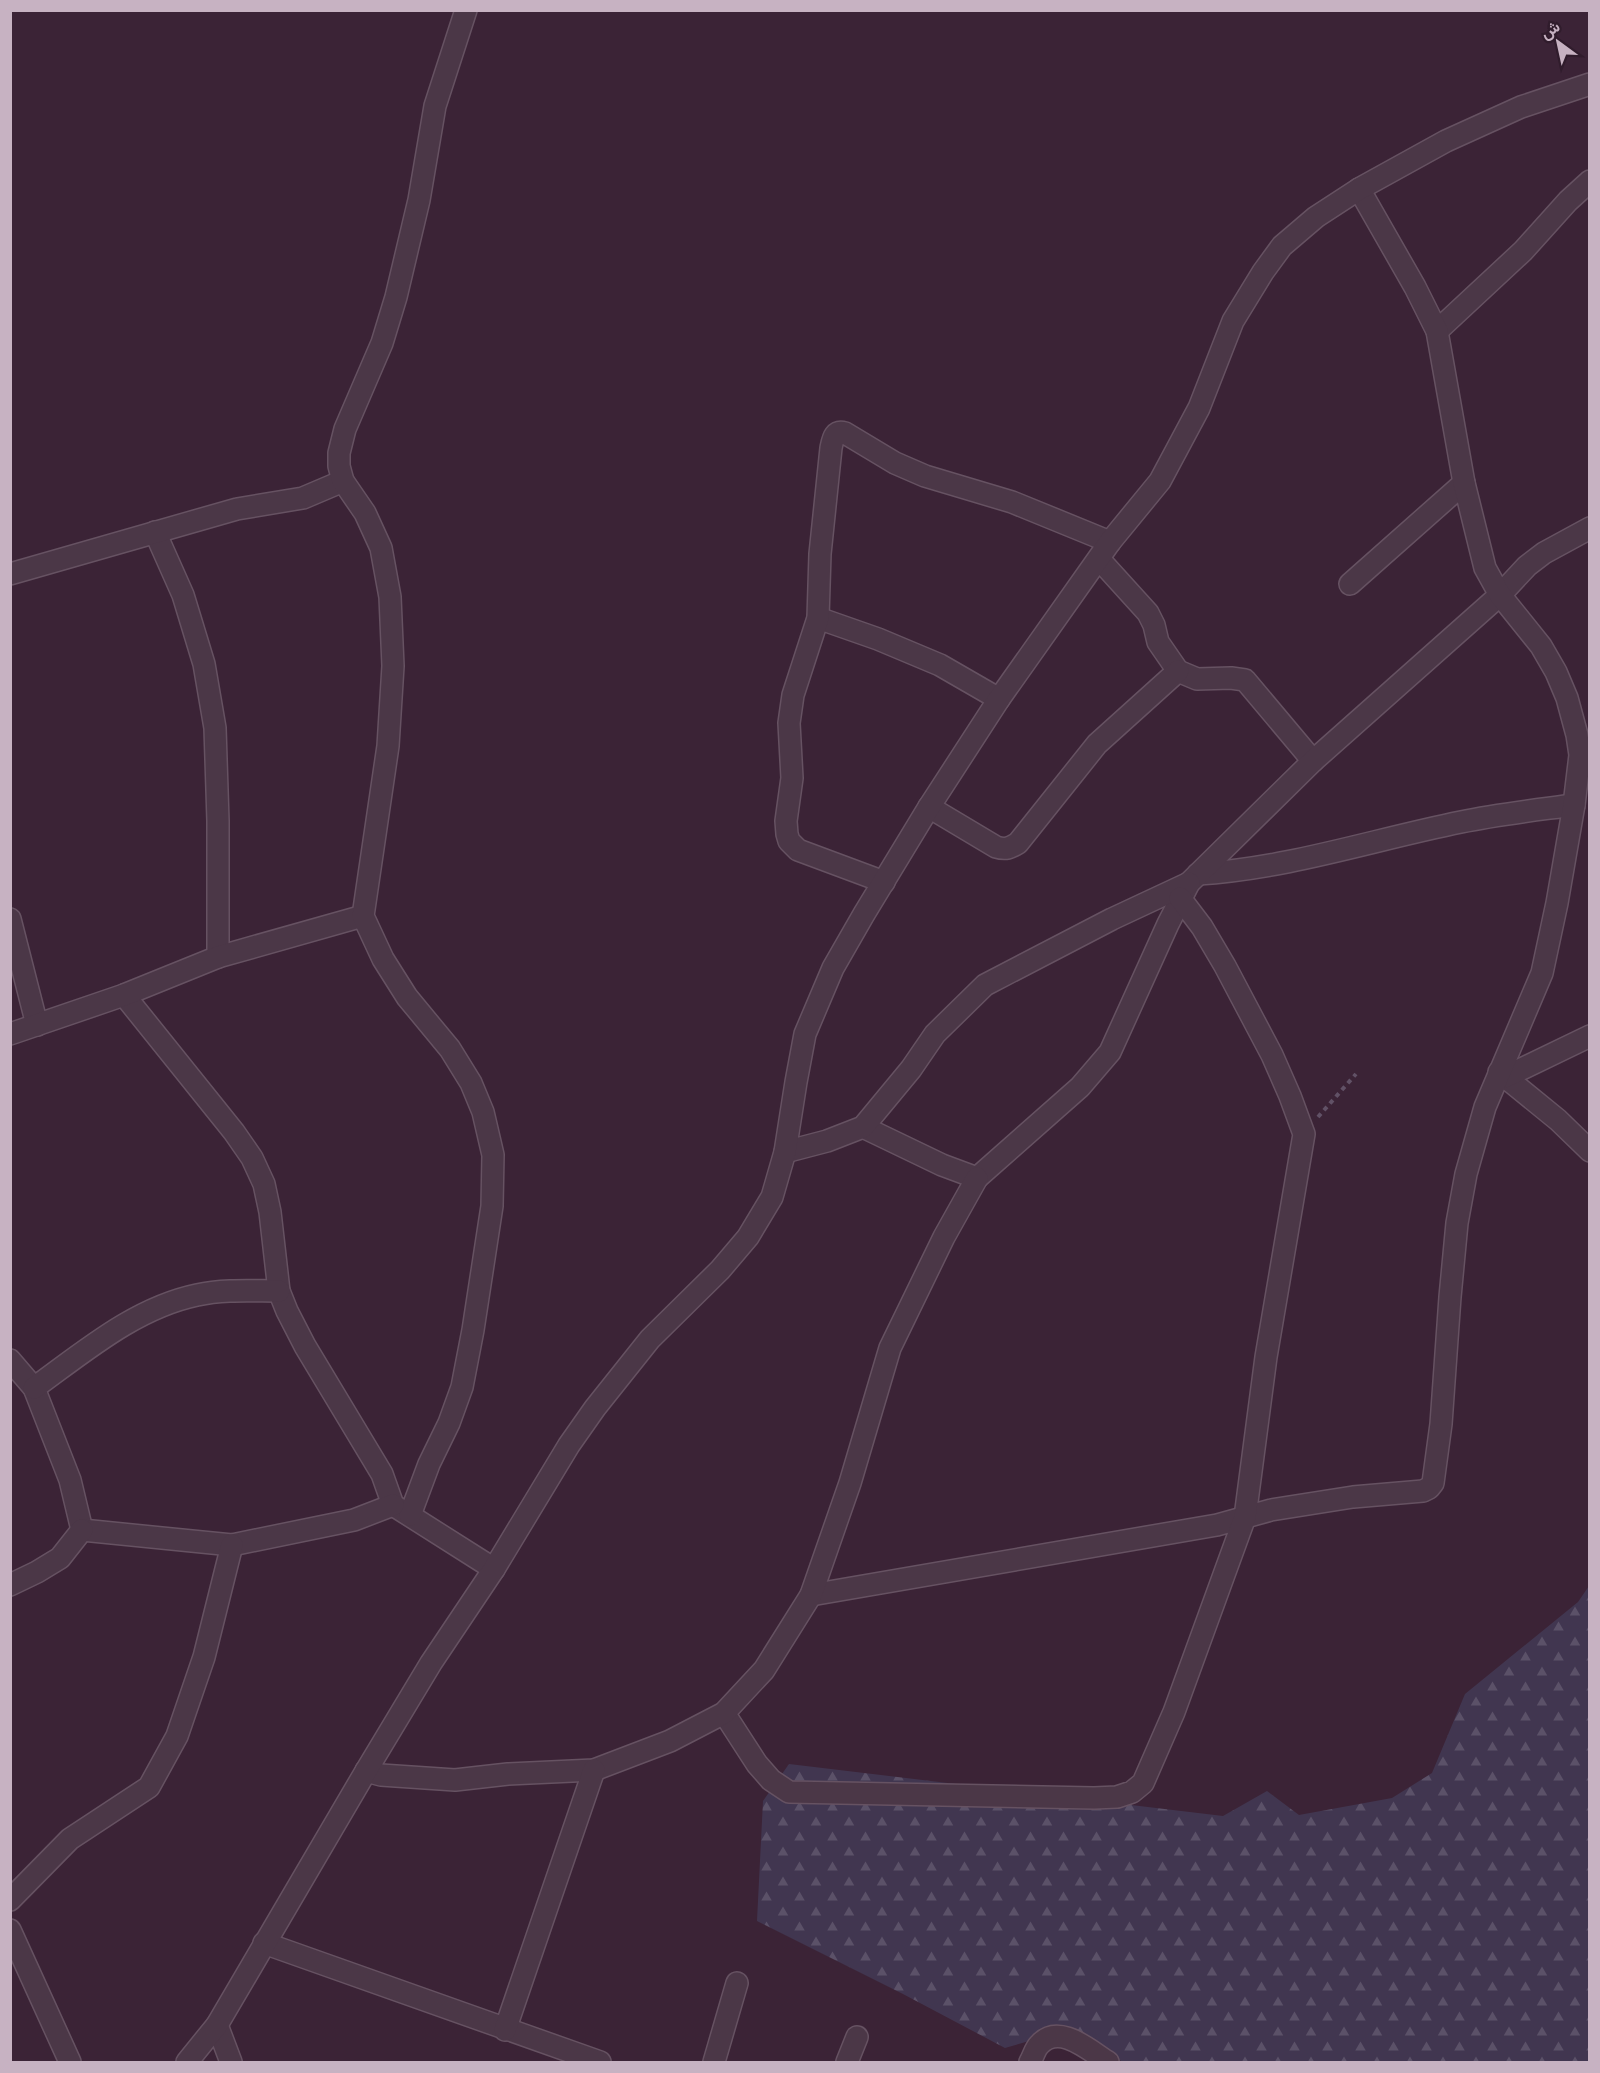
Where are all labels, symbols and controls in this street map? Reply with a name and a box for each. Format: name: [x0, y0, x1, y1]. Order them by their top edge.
north arrow: [1528, 12, 1588, 72]
text: ش: [1537, 17, 1563, 43]

